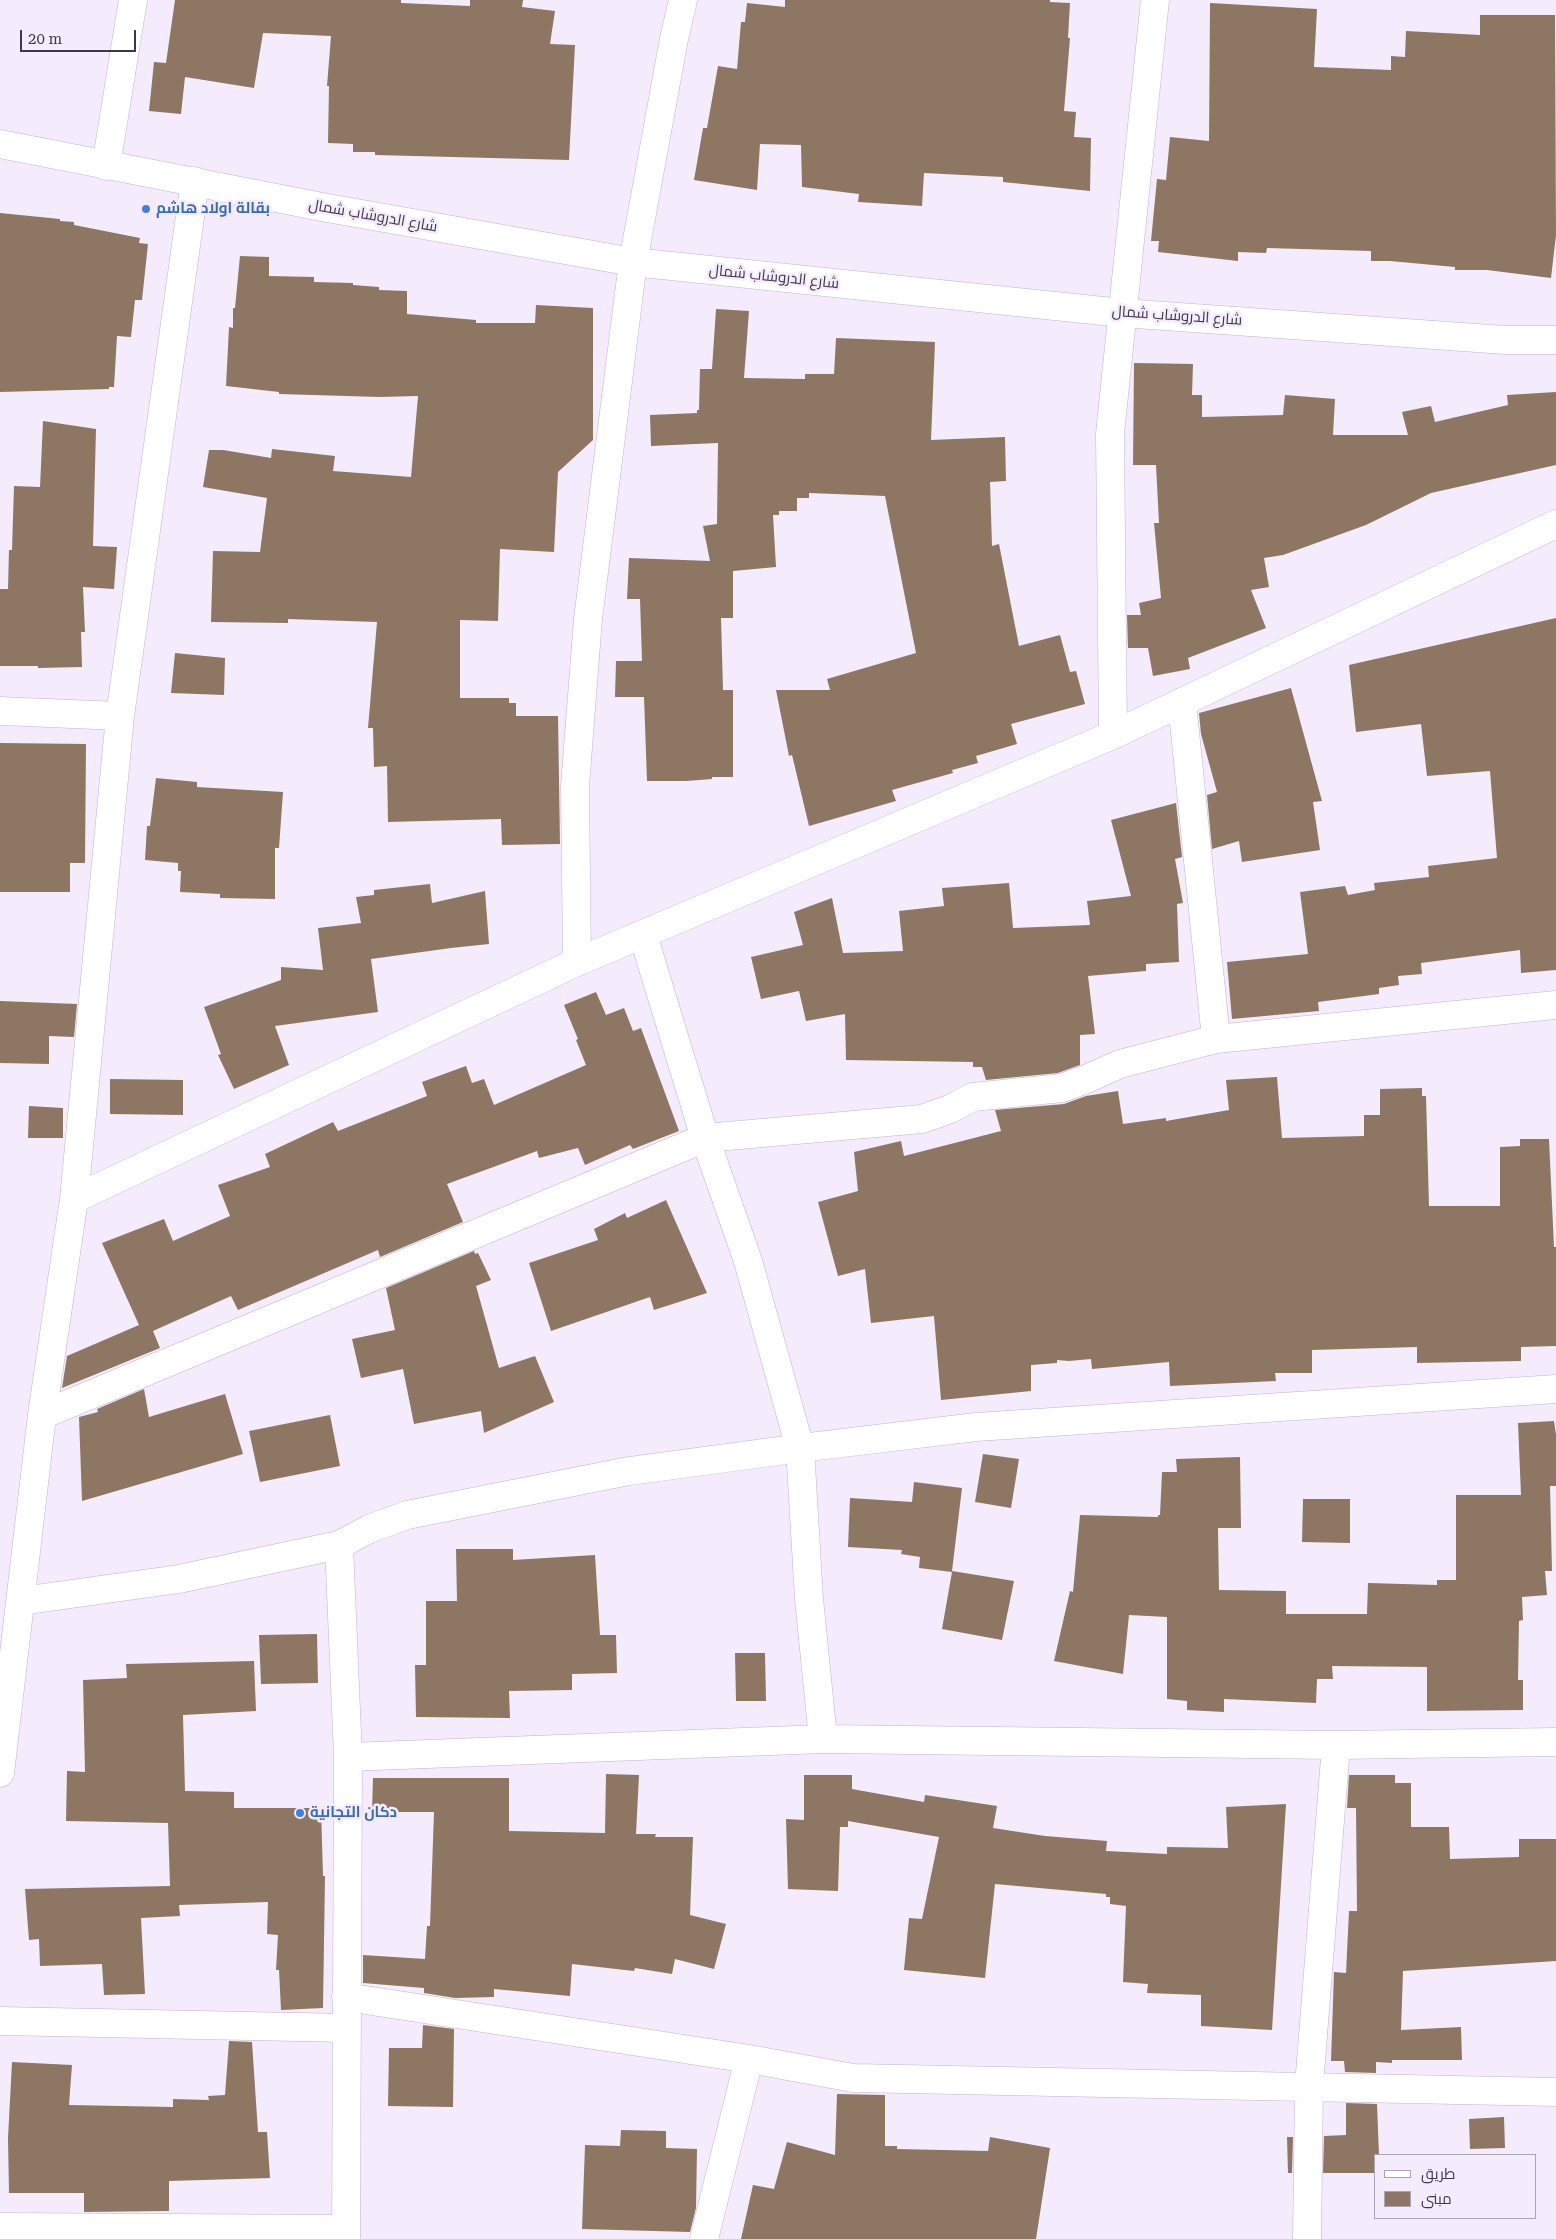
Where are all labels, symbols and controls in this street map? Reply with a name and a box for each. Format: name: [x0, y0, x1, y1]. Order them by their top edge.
scale bar: [22, 20, 139, 52]
text: 20 m: [28, 30, 62, 48]
street label: شارع الدروشاب شمال: [307, 196, 439, 236]
place label: بقالة اولاد هاشم: [156, 200, 270, 218]
marker: بقالة اولاد هاشم: [140, 203, 152, 215]
street label: شارع الدروشاب شمال: [708, 261, 840, 293]
street label: شارع الدروشاب شمال: [1111, 302, 1243, 330]
place label: دكان التجانية: [310, 1804, 397, 1822]
marker: دكان التجانية: [294, 1807, 306, 1819]
legend: [1374, 2154, 1536, 2219]
text: طريق: [1421, 2165, 1455, 2183]
text: مبنى: [1421, 2190, 1452, 2208]

